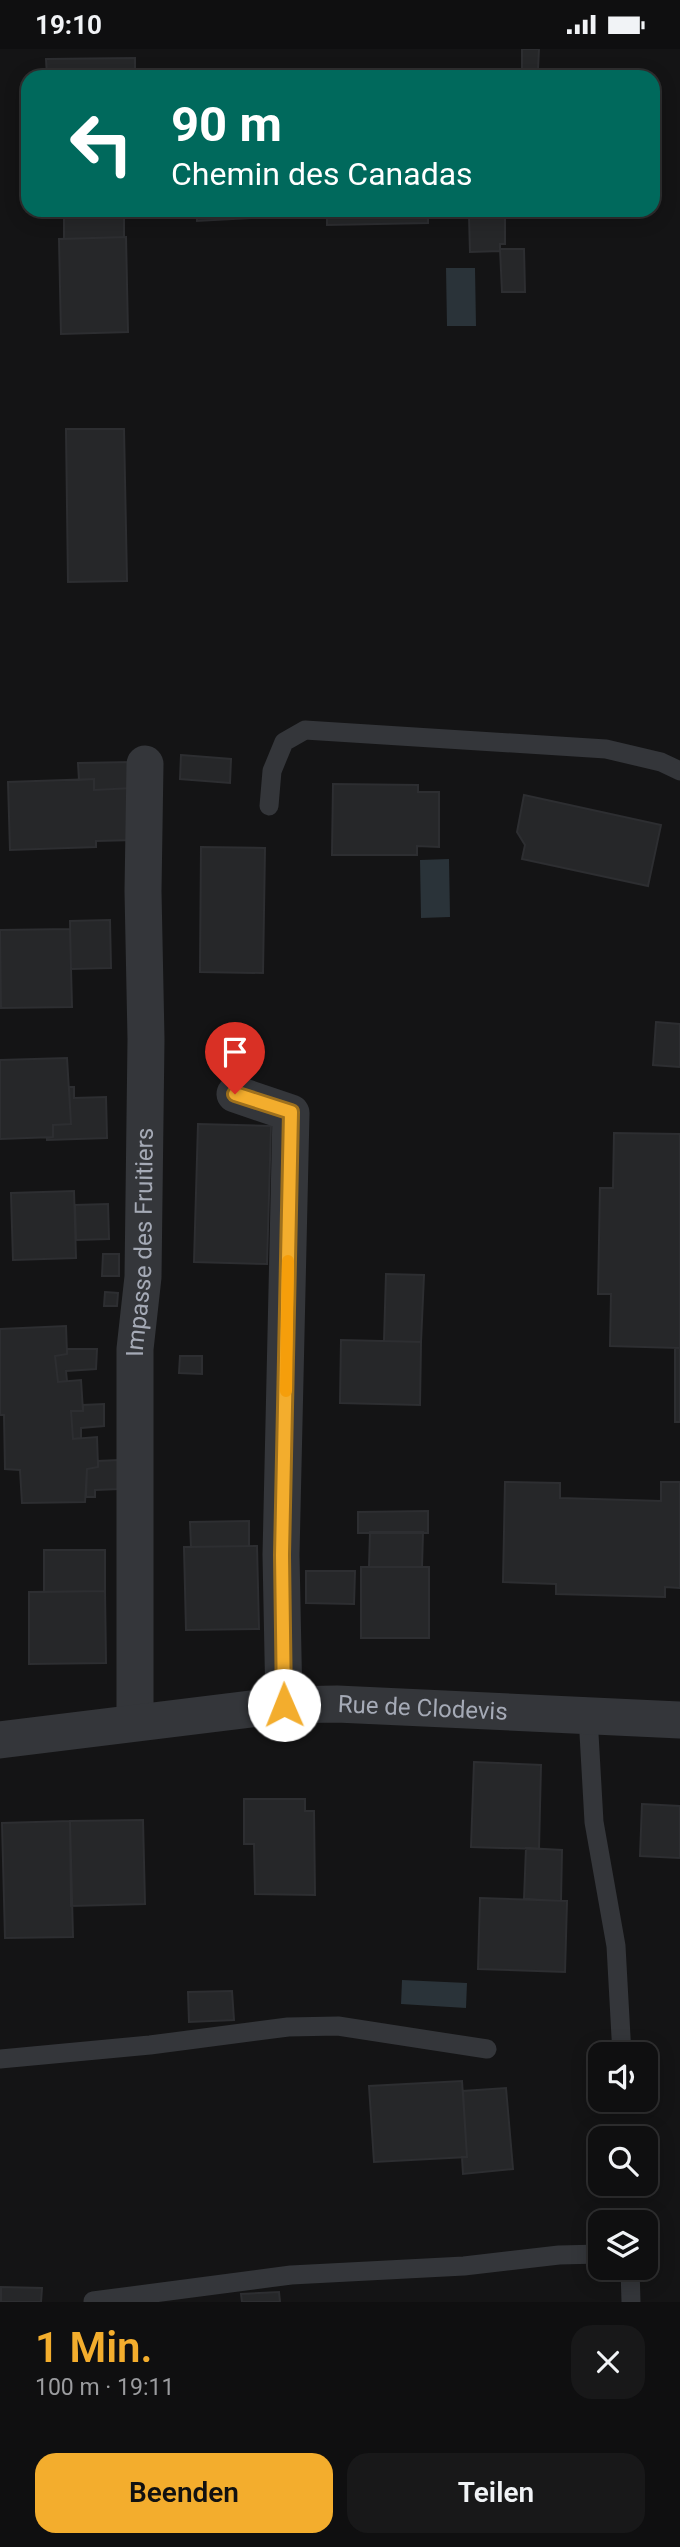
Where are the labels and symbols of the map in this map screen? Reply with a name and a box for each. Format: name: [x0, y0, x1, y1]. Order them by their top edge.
pin: [205, 1022, 265, 1094]
street label: Impasse des Fruitiers: [121, 1128, 159, 1357]
position arrow: [247, 1668, 321, 1742]
street label: Rue de Clodevis: [337, 1690, 508, 1726]

